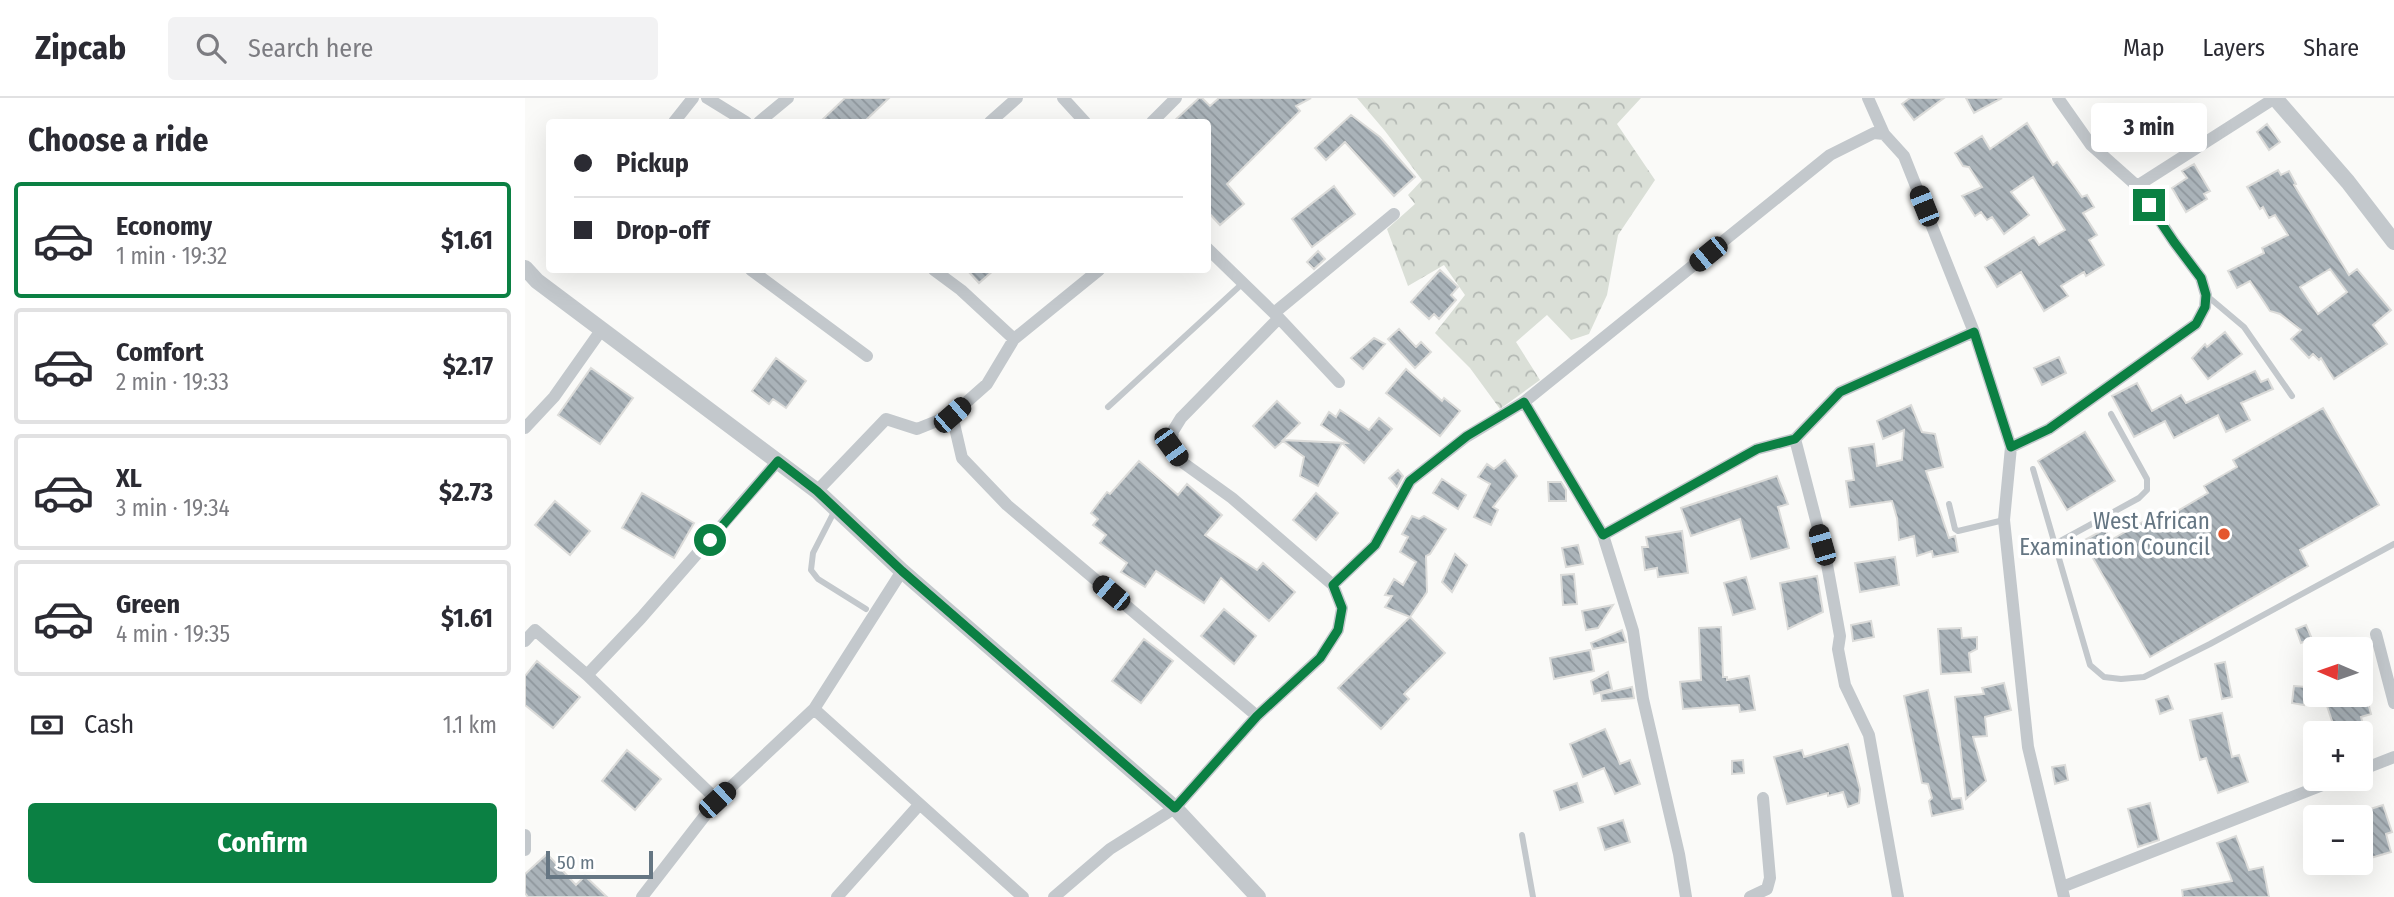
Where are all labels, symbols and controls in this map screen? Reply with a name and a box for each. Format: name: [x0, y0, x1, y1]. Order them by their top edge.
search box: [168, 17, 658, 80]
text: Zipcab: [35, 28, 126, 68]
icon: search: [192, 29, 230, 67]
text: Search here: [248, 33, 373, 64]
text: Map: [2123, 34, 2165, 62]
text: Layers: [2203, 34, 2265, 62]
text: Share: [2303, 34, 2359, 62]
callout: 3 min: [2091, 104, 2207, 153]
text: 3 min: [2123, 113, 2175, 141]
text: Choose a ride: [28, 121, 209, 159]
text: Pickup: [616, 148, 689, 179]
car: [1907, 183, 1942, 229]
route end: [2133, 189, 2165, 221]
icon: car: [32, 209, 95, 272]
text: Economy: [116, 211, 212, 242]
text: Drop-off: [616, 215, 709, 246]
text: $1.61: [441, 225, 493, 256]
car: [1686, 233, 1731, 275]
text: 1 min · 19:32: [116, 242, 227, 270]
icon: car: [32, 335, 95, 398]
text: Comfort: [116, 337, 204, 368]
text: $2.17: [443, 351, 493, 382]
text: 2 min · 19:33: [116, 368, 229, 396]
car: [930, 393, 975, 437]
car: [1151, 424, 1192, 470]
icon: car: [32, 461, 95, 524]
text: XL: [116, 463, 142, 494]
text: $2.73: [439, 477, 493, 508]
text: 3 min · 19:34: [116, 494, 230, 522]
place label: West African Examination Council: [2019, 507, 2210, 561]
car: [1807, 522, 1838, 568]
route start: [694, 524, 726, 556]
marker: West African Examination Council: [2216, 526, 2232, 542]
car: [1089, 571, 1134, 615]
icon: car: [32, 587, 95, 650]
text: Green: [116, 589, 180, 620]
text: $1.61: [441, 603, 493, 634]
text: 4 min · 19:35: [116, 620, 230, 648]
north arrow: [2303, 637, 2373, 707]
map controls: [2303, 637, 2373, 875]
icon: cash: [28, 706, 66, 744]
text: Cash: [84, 709, 134, 740]
text: 1.1 km: [443, 711, 497, 739]
button: +: [2303, 721, 2373, 791]
car: [695, 778, 740, 822]
button: Confirm: [28, 803, 497, 883]
button: −: [2303, 805, 2373, 875]
scale bar: [546, 848, 653, 880]
text: 50 m: [557, 851, 595, 874]

